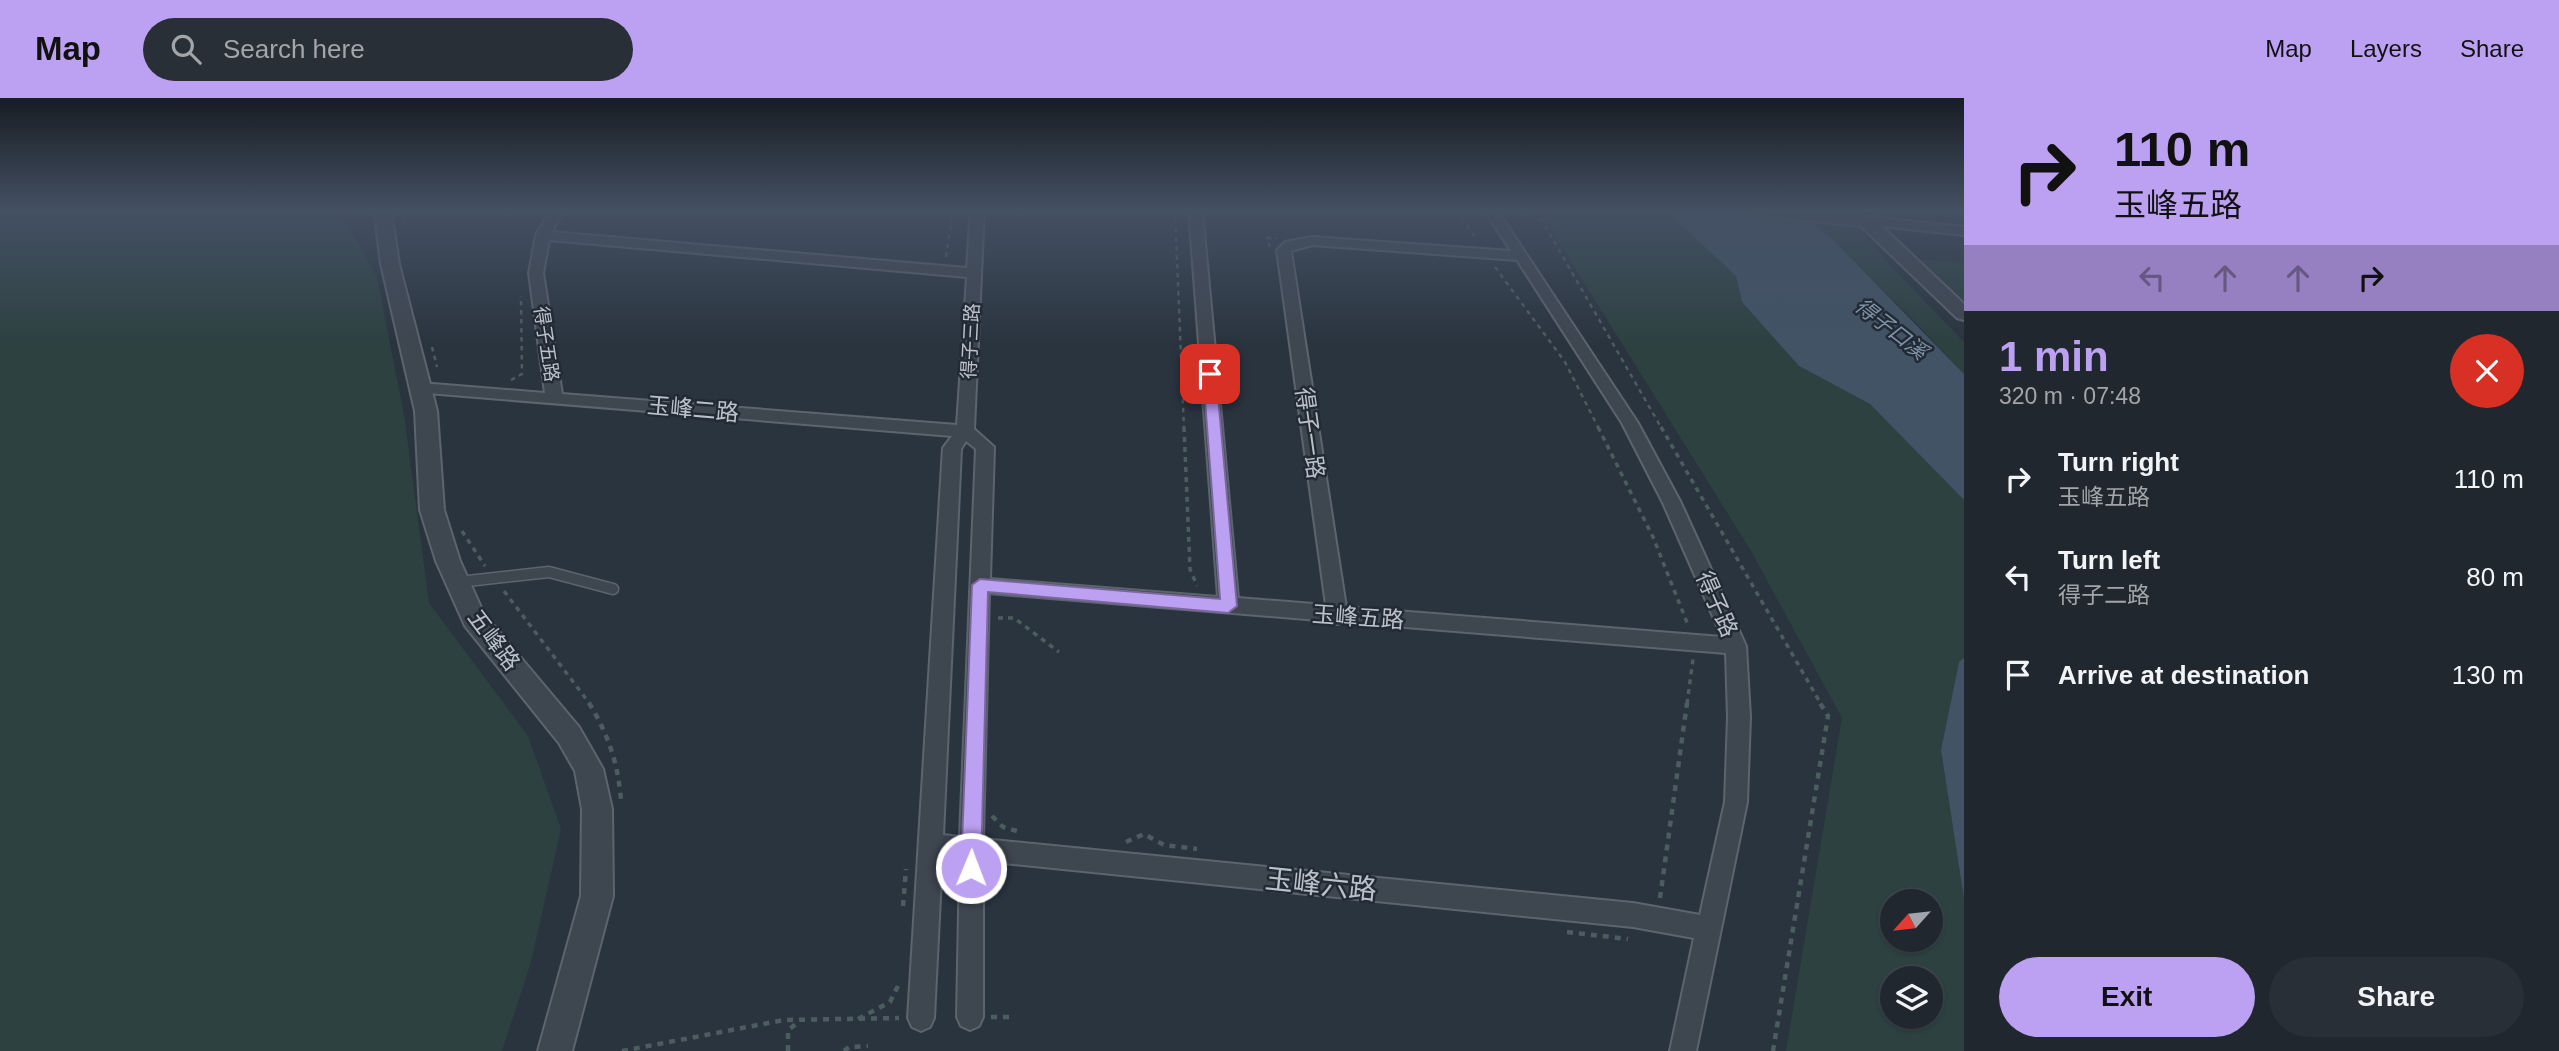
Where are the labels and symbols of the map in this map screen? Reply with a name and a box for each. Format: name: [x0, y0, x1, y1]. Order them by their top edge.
water label: 得子口溪: [1851, 294, 1934, 365]
street label: 得子三路: [958, 303, 983, 380]
street label: 得子五路: [530, 305, 563, 383]
pin: [1180, 344, 1240, 404]
street label: 得子一路: [1291, 386, 1329, 480]
street label: 玉峰二路: [646, 392, 740, 426]
street label: 得子路: [1691, 567, 1743, 641]
street label: 玉峰五路: [1311, 601, 1405, 633]
street label: 五峰路: [463, 605, 525, 675]
position arrow: [934, 831, 1008, 905]
street label: 玉峰六路: [1264, 863, 1378, 906]
north arrow: [1880, 889, 1942, 952]

